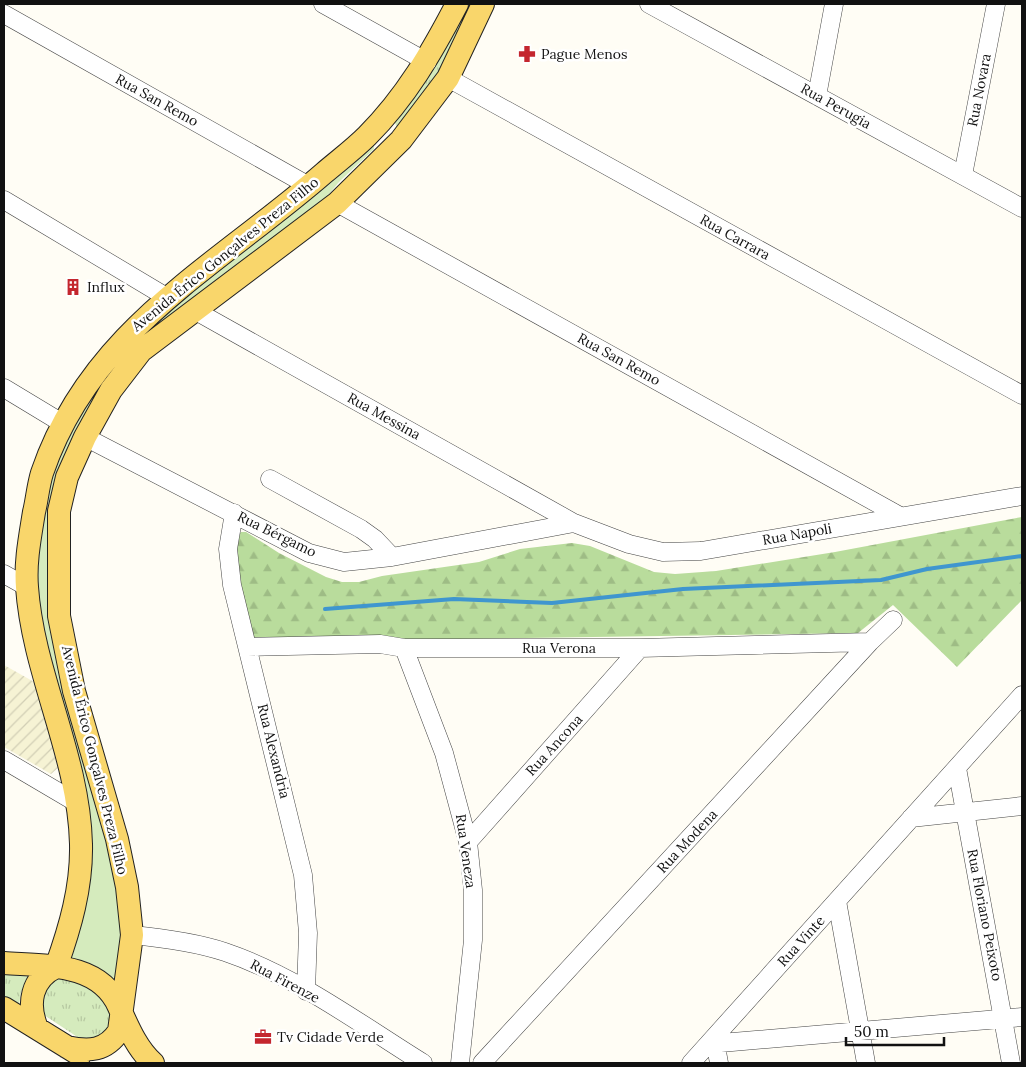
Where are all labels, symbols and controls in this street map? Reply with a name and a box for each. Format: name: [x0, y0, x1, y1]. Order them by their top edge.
pharmacy icon: Pague Menos: [517, 44, 537, 64]
place label: Pague Menos: [541, 45, 628, 63]
street label: Rua Novara: [963, 52, 995, 128]
street label: Rua San Remo: [112, 70, 202, 130]
street label: Rua Perugia: [798, 79, 874, 133]
street label: Avenida Érico Gonçalves Preza Filho: [127, 173, 322, 336]
street label: Rua Carrara: [697, 210, 773, 264]
building icon: Influx: [63, 277, 83, 297]
place label: Influx: [87, 278, 125, 296]
street label: Rua San Remo: [574, 329, 664, 389]
street label: Rua Messina: [344, 388, 424, 444]
street label: Rua Bérgamo: [234, 507, 320, 561]
street label: Rua Napoli: [761, 519, 833, 549]
street label: Rua Verona: [522, 639, 596, 657]
street label: Avenida Érico Gonçalves Preza Filho: [58, 643, 132, 876]
street label: Rua Alexandria: [254, 702, 294, 800]
street label: Rua Ancona: [522, 711, 586, 779]
street label: Rua Modena: [653, 805, 721, 877]
street label: Rua Veneza: [452, 813, 480, 889]
street label: Rua Floriano Peixoto: [963, 847, 1007, 983]
street label: Rua Vinte: [773, 912, 829, 970]
street label: Rua Firenze: [247, 955, 323, 1007]
scale bar: [846, 1014, 944, 1046]
text: 50 m: [854, 1022, 889, 1041]
office icon: Tv Cidade Verde: [253, 1027, 273, 1047]
place label: Tv Cidade Verde: [277, 1028, 384, 1046]

